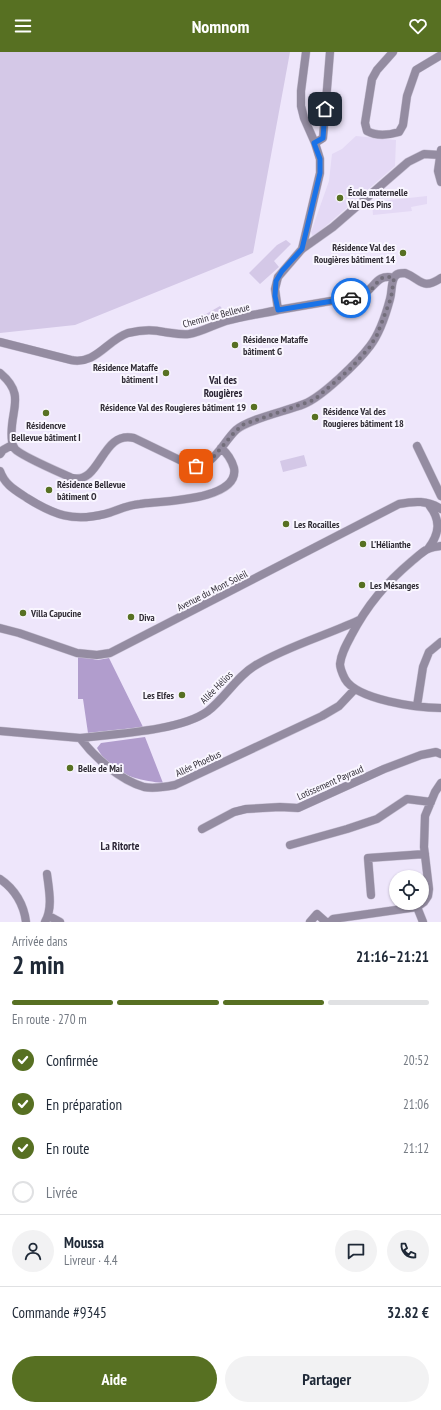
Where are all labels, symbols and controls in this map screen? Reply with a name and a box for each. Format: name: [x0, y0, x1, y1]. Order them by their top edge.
icon: menu: [12, 15, 34, 37]
text: Nomnom: [192, 15, 249, 38]
icon: heart: [407, 15, 429, 37]
pin: [308, 92, 342, 126]
icon: home: [314, 98, 336, 120]
place label: École maternelle Val Des Pins: [347, 186, 408, 211]
marker: École maternelle Val Des Pins: [335, 193, 345, 203]
place label: Résidence Val des Rougières bâtiment 14: [314, 241, 395, 266]
marker: Résidence Val des Rougières bâtiment 14: [398, 248, 408, 258]
courier: [331, 278, 371, 318]
icon: car: [340, 287, 362, 309]
street label: Chemin de Bellevue: [181, 300, 251, 331]
place label: Résidence Mataffe bâtiment G: [243, 333, 308, 358]
marker: Résidence Mataffe bâtiment G: [230, 340, 240, 350]
place label: Résidence Mataffe bâtiment I: [93, 361, 158, 386]
marker: Résidence Mataffe bâtiment I: [161, 368, 171, 378]
district label: Val des Rougières: [204, 373, 243, 400]
place label: Résidence Val des Rougieres bâtiment 19: [100, 401, 246, 414]
marker: Résidence Val des Rougieres bâtiment 19: [249, 402, 259, 412]
place label: Résidence Val des Rougieres bâtiment 18: [323, 405, 404, 430]
marker: Résidencve Bellevue bâtiment I: [41, 408, 51, 418]
marker: Résidence Val des Rougieres bâtiment 18: [310, 412, 320, 422]
place label: Résidencve Bellevue bâtiment I: [11, 419, 81, 444]
pin: [179, 449, 213, 483]
icon: bag: [185, 455, 207, 477]
place label: Résidence Bellevue bâtiment O: [57, 478, 126, 503]
marker: Résidence Bellevue bâtiment O: [44, 485, 54, 495]
place label: Les Rocailles: [294, 518, 340, 531]
marker: Les Rocailles: [281, 519, 291, 529]
place label: L'Hélianthe: [371, 538, 411, 551]
marker: L'Hélianthe: [358, 539, 368, 549]
street label: Avenue du Mont Soleil: [175, 567, 250, 614]
place label: Les Mésanges: [370, 579, 420, 592]
marker: Les Mésanges: [357, 580, 367, 590]
place label: Villa Capucine: [30, 607, 81, 620]
marker: Villa Capucine: [18, 608, 28, 618]
place label: Diva: [139, 611, 155, 624]
marker: Diva: [126, 612, 136, 622]
street label: Allée Hélios: [197, 668, 236, 707]
place label: Les Elfes: [143, 689, 174, 702]
marker: Les Elfes: [177, 690, 187, 700]
street label: Allée Phoebus: [173, 747, 224, 780]
place label: Belle de Mai: [78, 762, 122, 775]
street label: Lotissement Payraud: [295, 762, 365, 803]
marker: Belle de Mai: [65, 763, 75, 773]
district label: La Ritorte: [101, 839, 140, 853]
map controls: [389, 870, 429, 910]
button: locate: [389, 870, 429, 910]
text: Arrivée dans: [12, 933, 67, 950]
text: 21:16–21:21: [356, 947, 429, 966]
text: 2 min: [12, 948, 65, 981]
text: En route · 270 m: [12, 1011, 87, 1028]
icon: check: [12, 1049, 34, 1071]
text: Confirmée: [46, 1051, 98, 1070]
text: 20:52: [403, 1052, 429, 1069]
icon: check: [12, 1093, 34, 1115]
text: En préparation: [46, 1095, 122, 1114]
text: 21:06: [403, 1096, 429, 1113]
icon: check: [12, 1137, 34, 1159]
text: En route: [46, 1139, 90, 1158]
text: 21:12: [403, 1140, 429, 1157]
text: Livrée: [46, 1183, 78, 1202]
button: person: [12, 1230, 54, 1272]
button: chat: [335, 1230, 377, 1272]
button: phone: [387, 1230, 429, 1272]
text: Moussa: [64, 1233, 104, 1252]
text: Livreur · 4.4: [64, 1252, 118, 1269]
text: Commande #9345: [12, 1303, 107, 1322]
text: 32.82 €: [387, 1303, 429, 1322]
button: Aide: [12, 1356, 217, 1402]
button: Partager: [225, 1356, 429, 1402]

